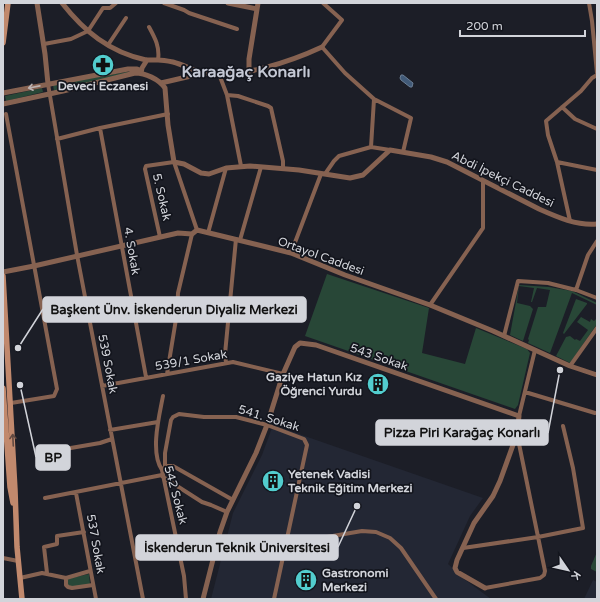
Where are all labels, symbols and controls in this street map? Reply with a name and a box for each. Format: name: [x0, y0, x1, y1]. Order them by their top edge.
scale bar: [460, 12, 585, 38]
text: 200 m: [466, 19, 503, 33]
pharmacy icon: Deveci Eczanesi: [90, 52, 116, 78]
district label: Karaağaç Konarlı: [182, 62, 310, 82]
place label: Deveci Eczanesi: [58, 79, 148, 93]
one-way arrow: [28, 83, 41, 91]
street label: Abdi İpekçi Caddesi: [449, 148, 557, 210]
street label: 5. Sokak: [150, 172, 174, 222]
street label: 4. Sokak: [121, 226, 143, 276]
street label: Ortayol Caddesi: [276, 234, 366, 278]
callout: Başkent Ünv. İskenderun Diyaliz Merkezi: [43, 297, 306, 322]
text: Başkent Ünv. İskenderun Diyaliz Merkezi: [50, 302, 298, 318]
street label: 539 Sokak: [95, 333, 121, 395]
street label: 543 Sokak: [348, 341, 410, 374]
street label: 539/1 Sokak: [154, 347, 229, 373]
place label: Gaziye Hatun Kız Öğrenci Yurdu: [266, 370, 362, 399]
building icon: Gaziye Hatun Kız Öğrenci Yurdu: [365, 371, 391, 397]
street label: 541. Sokak: [237, 402, 302, 434]
callout: Pizza Piri Karağaç Konarlı: [376, 420, 548, 445]
text: Pizza Piri Karağaç Konarlı: [384, 425, 540, 441]
one-way arrow: [9, 434, 16, 447]
callout: BP: [36, 445, 70, 470]
text: BP: [44, 450, 62, 466]
street label: 542 Sokak: [161, 464, 191, 526]
place label: Yetenek Vadisi Teknik Eğitim Merkezi: [287, 467, 413, 496]
building icon: Yetenek Vadisi Teknik Eğitim Merkezi: [260, 468, 286, 494]
street label: 537 Sokak: [84, 513, 108, 575]
callout: İskenderun Teknik Üniversitesi: [136, 535, 338, 560]
text: İskenderun Teknik Üniversitesi: [144, 540, 330, 556]
north arrow: [548, 550, 588, 590]
place label: Gastronomi Merkezi: [322, 566, 388, 594]
building icon: Gastronomi Merkezi: [293, 567, 319, 593]
text: K: [568, 569, 583, 583]

